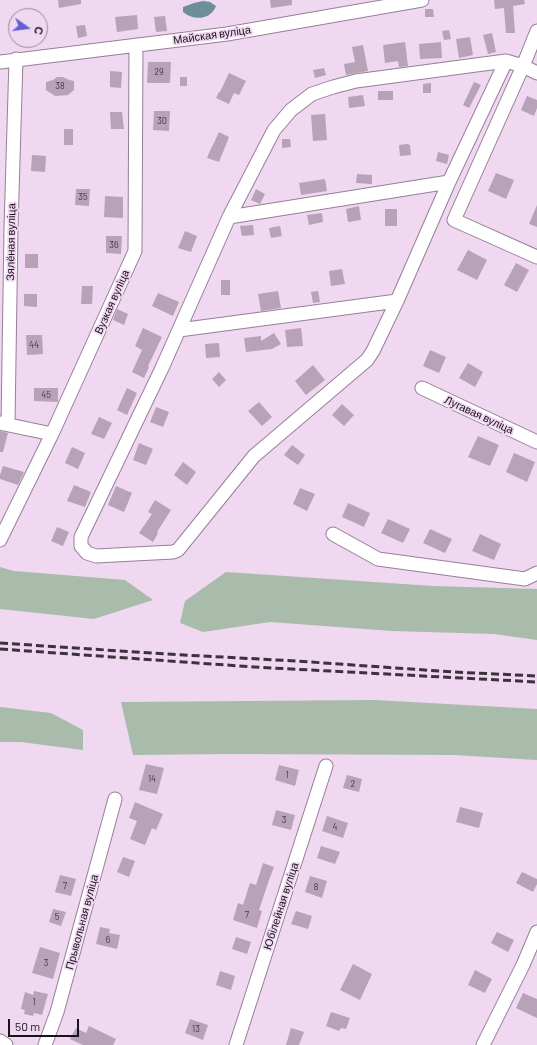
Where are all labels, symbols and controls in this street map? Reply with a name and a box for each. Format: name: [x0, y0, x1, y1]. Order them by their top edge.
north arrow: [8, 8, 48, 48]
street label: Майская вуліца: [172, 23, 252, 47]
text: С: [32, 25, 46, 36]
house number: 29: [154, 67, 164, 77]
house number: 38: [55, 81, 65, 91]
house number: 30: [157, 116, 167, 126]
house number: 35: [78, 192, 88, 202]
street label: Зялёная вуліца: [4, 203, 18, 281]
house number: 36: [109, 240, 119, 250]
street label: Вузкая вуліца: [92, 268, 132, 336]
house number: 44: [29, 340, 39, 350]
house number: 45: [41, 390, 51, 400]
street label: Лугавая вуліца: [442, 393, 516, 437]
house number: 1: [285, 770, 289, 780]
house number: 14: [148, 774, 156, 784]
house number: 2: [351, 779, 355, 789]
house number: 3: [282, 815, 286, 825]
house number: 4: [333, 822, 337, 832]
street label: Юбілейная вуліца: [261, 861, 301, 951]
street label: Прывольная вуліца: [63, 873, 101, 971]
house number: 7: [63, 881, 67, 891]
house number: 8: [314, 882, 318, 892]
house number: 7: [245, 910, 249, 920]
house number: 5: [55, 912, 59, 922]
house number: 6: [106, 935, 110, 945]
house number: 3: [44, 958, 48, 968]
house number: 1: [32, 997, 36, 1007]
scale bar: [10, 1011, 81, 1037]
text: 50 m: [15, 1019, 40, 1033]
house number: 13: [192, 1024, 200, 1034]

